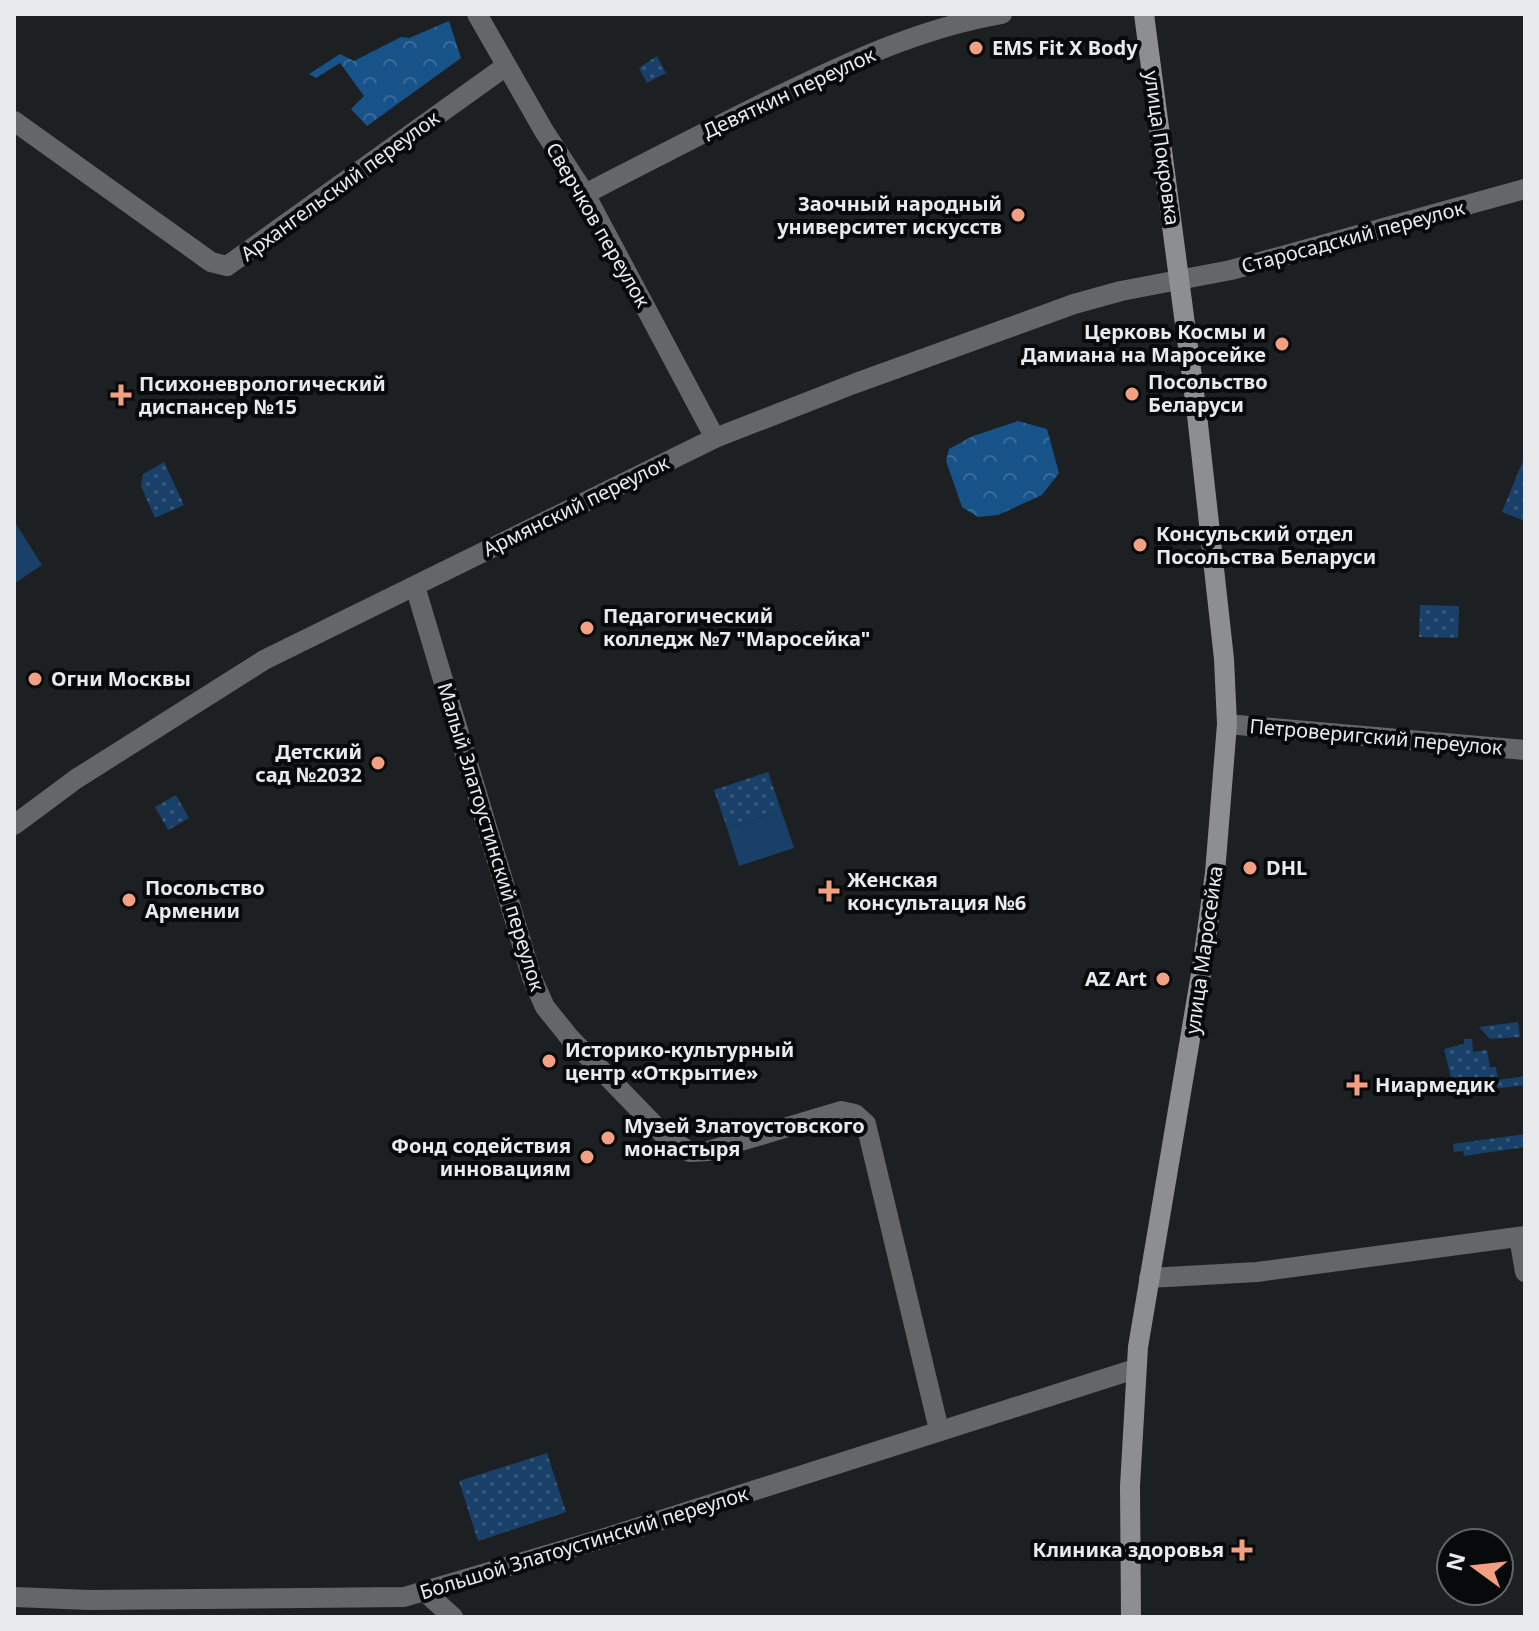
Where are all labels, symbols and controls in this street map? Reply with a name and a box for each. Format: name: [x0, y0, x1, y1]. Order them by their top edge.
place label: EMS Fit X Body: [992, 34, 1138, 61]
marker: EMS Fit X Body: [967, 39, 985, 57]
street label: Девяткин переулок: [698, 41, 880, 144]
street label: улица Покровка: [1138, 69, 1187, 227]
street label: Архангельский переулок: [235, 104, 445, 267]
street label: Сверчков переулок: [540, 137, 657, 313]
place label: Заочный народный университет искусств: [776, 190, 1002, 240]
street label: Старосадский переулок: [1238, 194, 1468, 279]
marker: Заочный народный университет искусств: [1009, 206, 1027, 224]
place label: Церковь Космы и Дамиана на Маросейке: [1021, 318, 1266, 368]
marker: Церковь Космы и Дамиана на Маросейке: [1273, 335, 1291, 353]
place label: Посольство Беларуси: [1148, 368, 1268, 418]
place label: Психоневрологический диспансер №15: [139, 370, 386, 420]
marker: Психоневрологический диспансер №15: [110, 384, 132, 406]
marker: Посольство Беларуси: [1123, 385, 1141, 403]
street label: Армянский переулок: [478, 449, 674, 562]
place label: Консульский отдел Посольства Беларуси: [1156, 520, 1376, 570]
marker: Консульский отдел Посольства Беларуси: [1131, 536, 1149, 554]
place label: Педагогический колледж №7 "Маросейка": [603, 602, 870, 652]
marker: Педагогический колледж №7 "Маросейка": [578, 619, 596, 637]
place label: Огни Москвы: [51, 665, 191, 692]
marker: Огни Москвы: [26, 670, 44, 688]
street label: Малый Златоустинский переулок: [432, 679, 551, 995]
street label: Петроверигский переулок: [1248, 712, 1504, 761]
place label: Детский сад №2032: [255, 738, 362, 788]
marker: Детский сад №2032: [369, 754, 387, 772]
place label: DHL: [1266, 854, 1307, 881]
marker: DHL: [1241, 859, 1259, 877]
street label: улица Маросейка: [1178, 864, 1229, 1036]
place label: Женская консультация №6: [847, 866, 1026, 916]
place label: Посольство Армении: [145, 874, 265, 924]
marker: Женская консультация №6: [818, 880, 840, 902]
marker: Посольство Армении: [120, 891, 138, 909]
place label: AZ Art: [1085, 965, 1147, 992]
marker: AZ Art: [1154, 970, 1172, 988]
place label: Историко-культурный центр «Открытие»: [565, 1036, 794, 1086]
marker: Историко-культурный центр «Открытие»: [540, 1052, 558, 1070]
place label: Ниармедик: [1375, 1071, 1496, 1098]
marker: Ниармедик: [1346, 1074, 1368, 1096]
place label: Музей Златоустовского монастыря: [624, 1112, 865, 1162]
marker: Музей Златоустовского монастыря: [599, 1129, 617, 1147]
place label: Фонд содействия инновациям: [391, 1132, 571, 1182]
marker: Фонд содействия инновациям: [578, 1148, 596, 1166]
street label: Большой Златоустинский переулок: [416, 1480, 752, 1605]
north arrow: [1435, 1527, 1515, 1607]
place label: Клиника здоровья: [1033, 1536, 1224, 1563]
marker: Клиника здоровья: [1231, 1539, 1253, 1561]
text: N: [1438, 1549, 1472, 1574]

